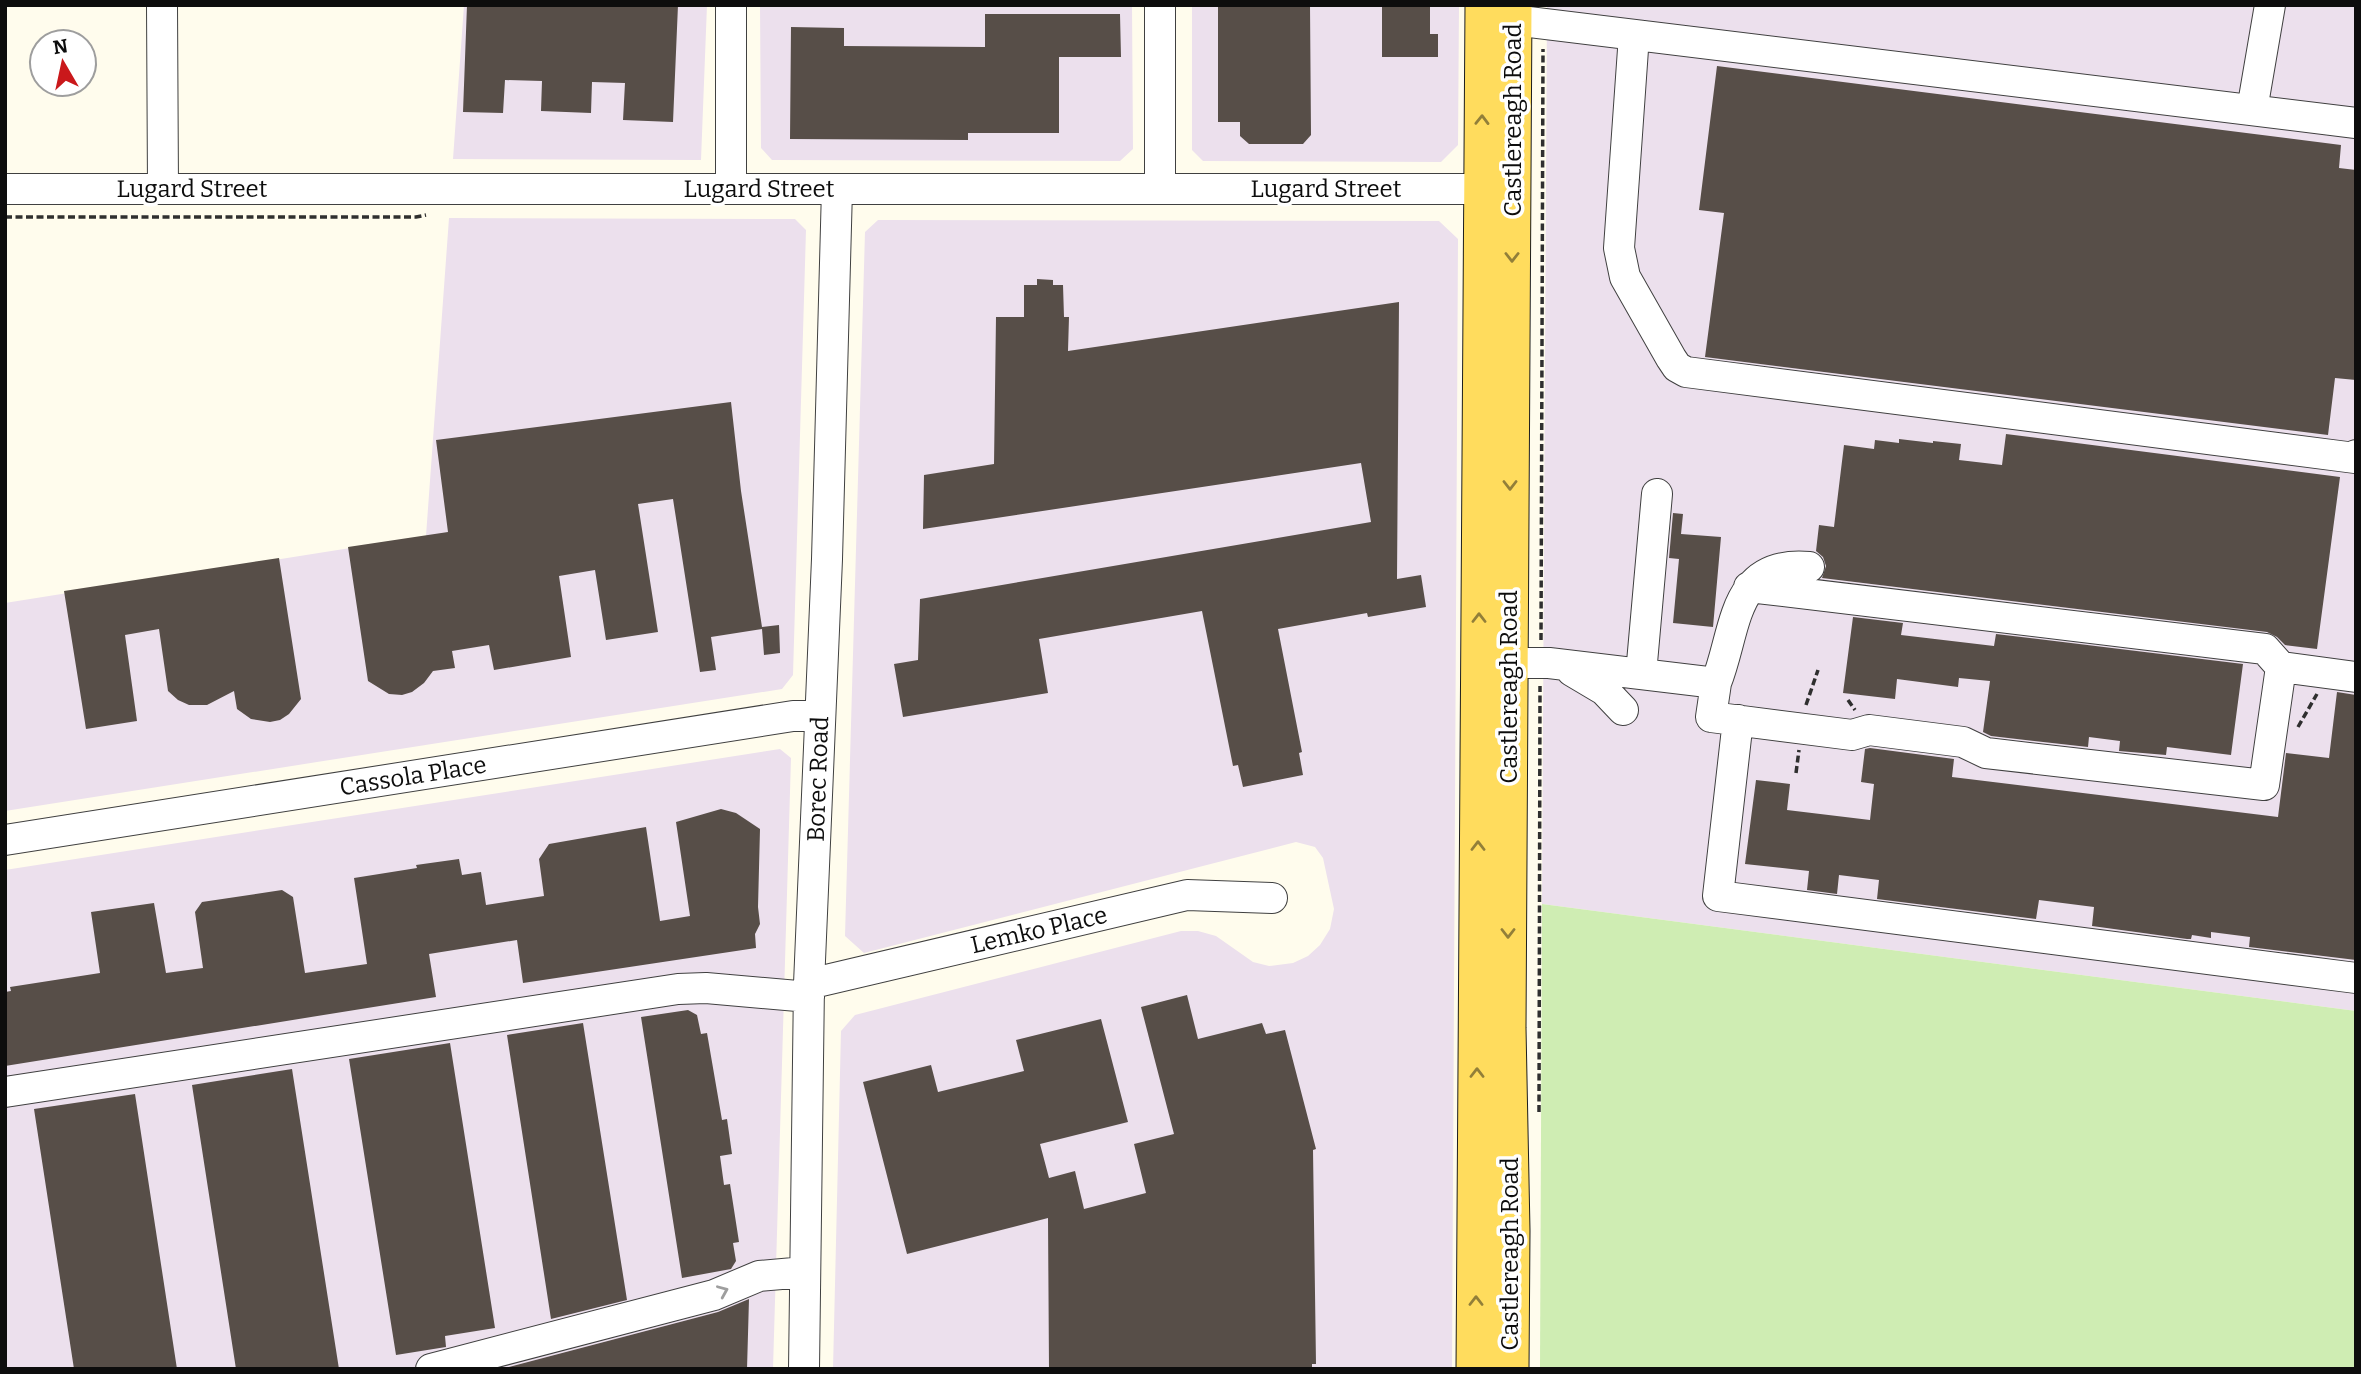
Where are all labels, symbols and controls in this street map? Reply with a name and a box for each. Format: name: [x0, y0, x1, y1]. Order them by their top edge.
street label: Castlereagh Road: [1499, 23, 1527, 217]
north arrow: [28, 28, 98, 98]
text: N: [51, 34, 70, 59]
one-way arrow: [1474, 115, 1490, 125]
street label: Lugard Street: [117, 175, 268, 203]
street label: Lugard Street: [684, 175, 835, 203]
street label: Lugard Street: [1251, 175, 1402, 203]
one-way arrow: [1504, 252, 1520, 263]
one-way arrow: [1502, 480, 1518, 490]
street label: Castlereagh Road: [1495, 590, 1523, 784]
one-way arrow: [1471, 612, 1487, 623]
street label: Borec Road: [802, 716, 834, 842]
street label: Cassola Place: [338, 751, 488, 801]
one-way arrow: [1470, 840, 1486, 850]
street label: Lemko Place: [968, 901, 1110, 959]
one-way arrow: [1500, 928, 1516, 938]
one-way arrow: [1469, 1067, 1485, 1078]
street label: Castlereagh Road: [1496, 1157, 1524, 1351]
one-way arrow: [716, 1285, 728, 1299]
one-way arrow: [1468, 1295, 1484, 1305]

